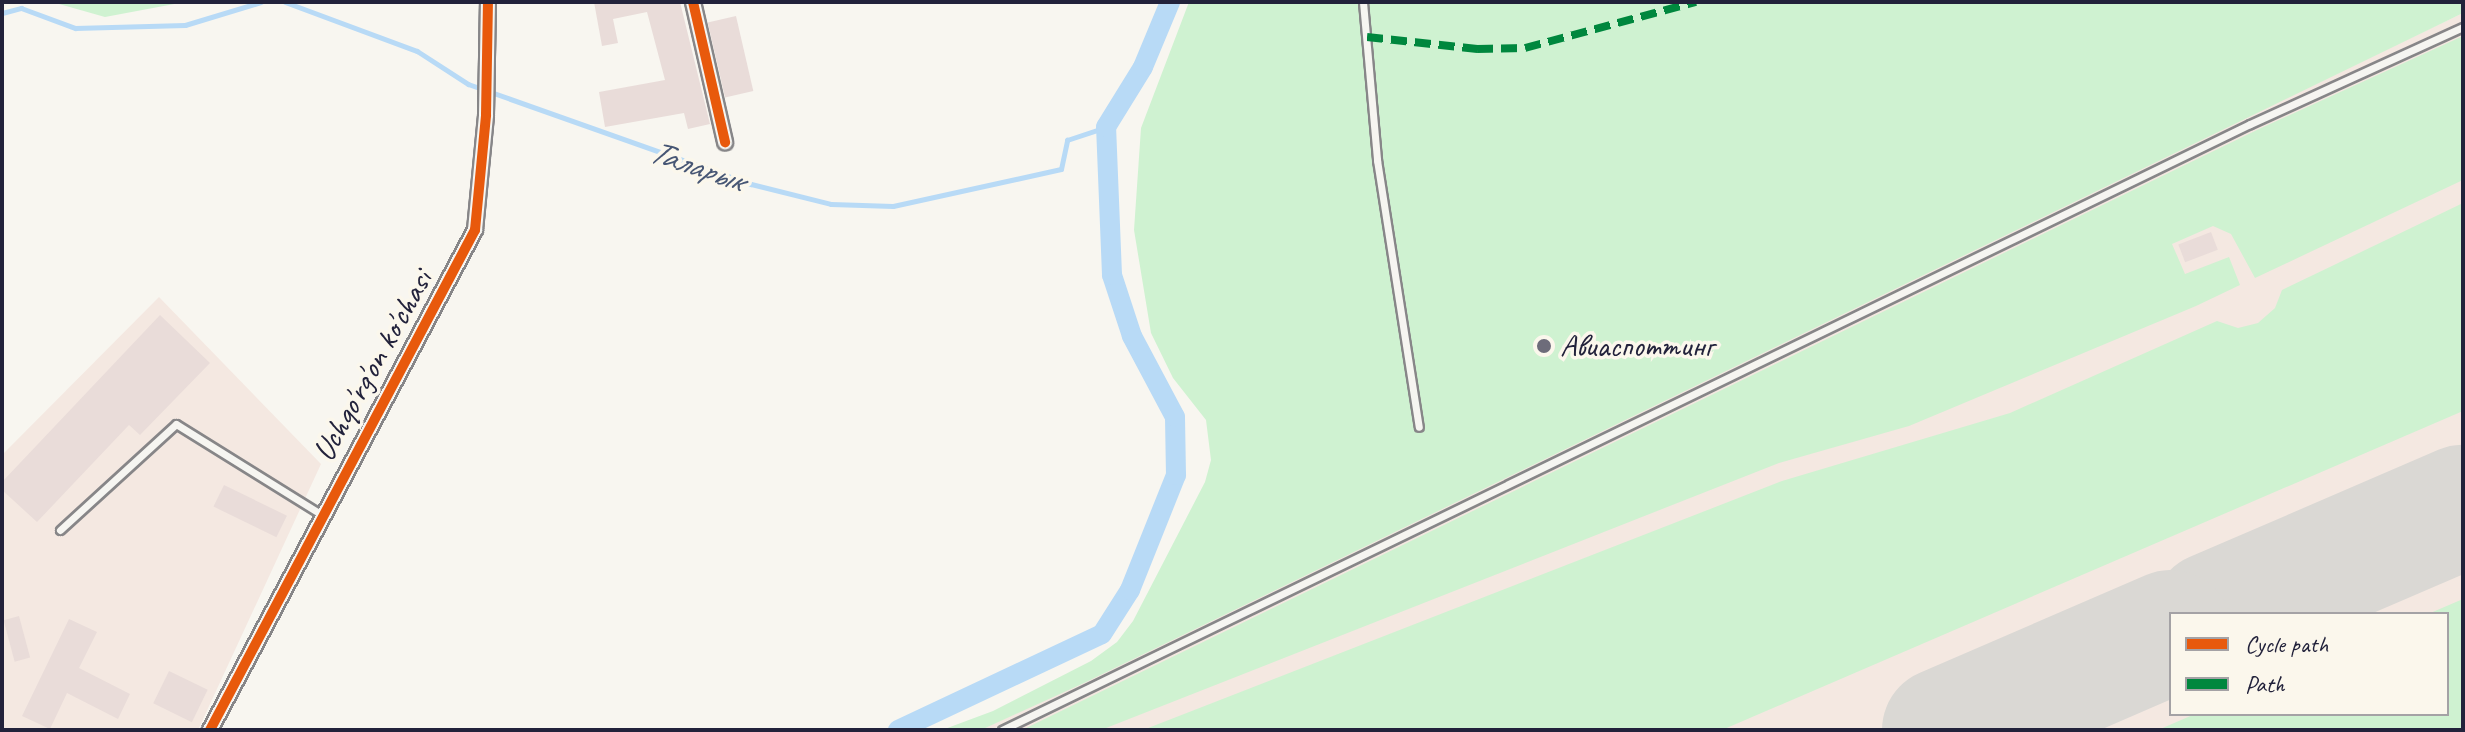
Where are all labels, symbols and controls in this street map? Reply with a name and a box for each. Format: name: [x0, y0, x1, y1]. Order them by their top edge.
water label: Таларык: [644, 130, 750, 200]
street label: Uchqo'rg'on ko'chasi: [305, 264, 441, 468]
place label: Авиаспоттинг: [1560, 327, 1714, 365]
marker: Авиаспоттинг: [1535, 337, 1553, 355]
legend: [2169, 612, 2449, 716]
text: Cycle path: [2245, 629, 2328, 659]
text: Path: [2245, 669, 2285, 699]

